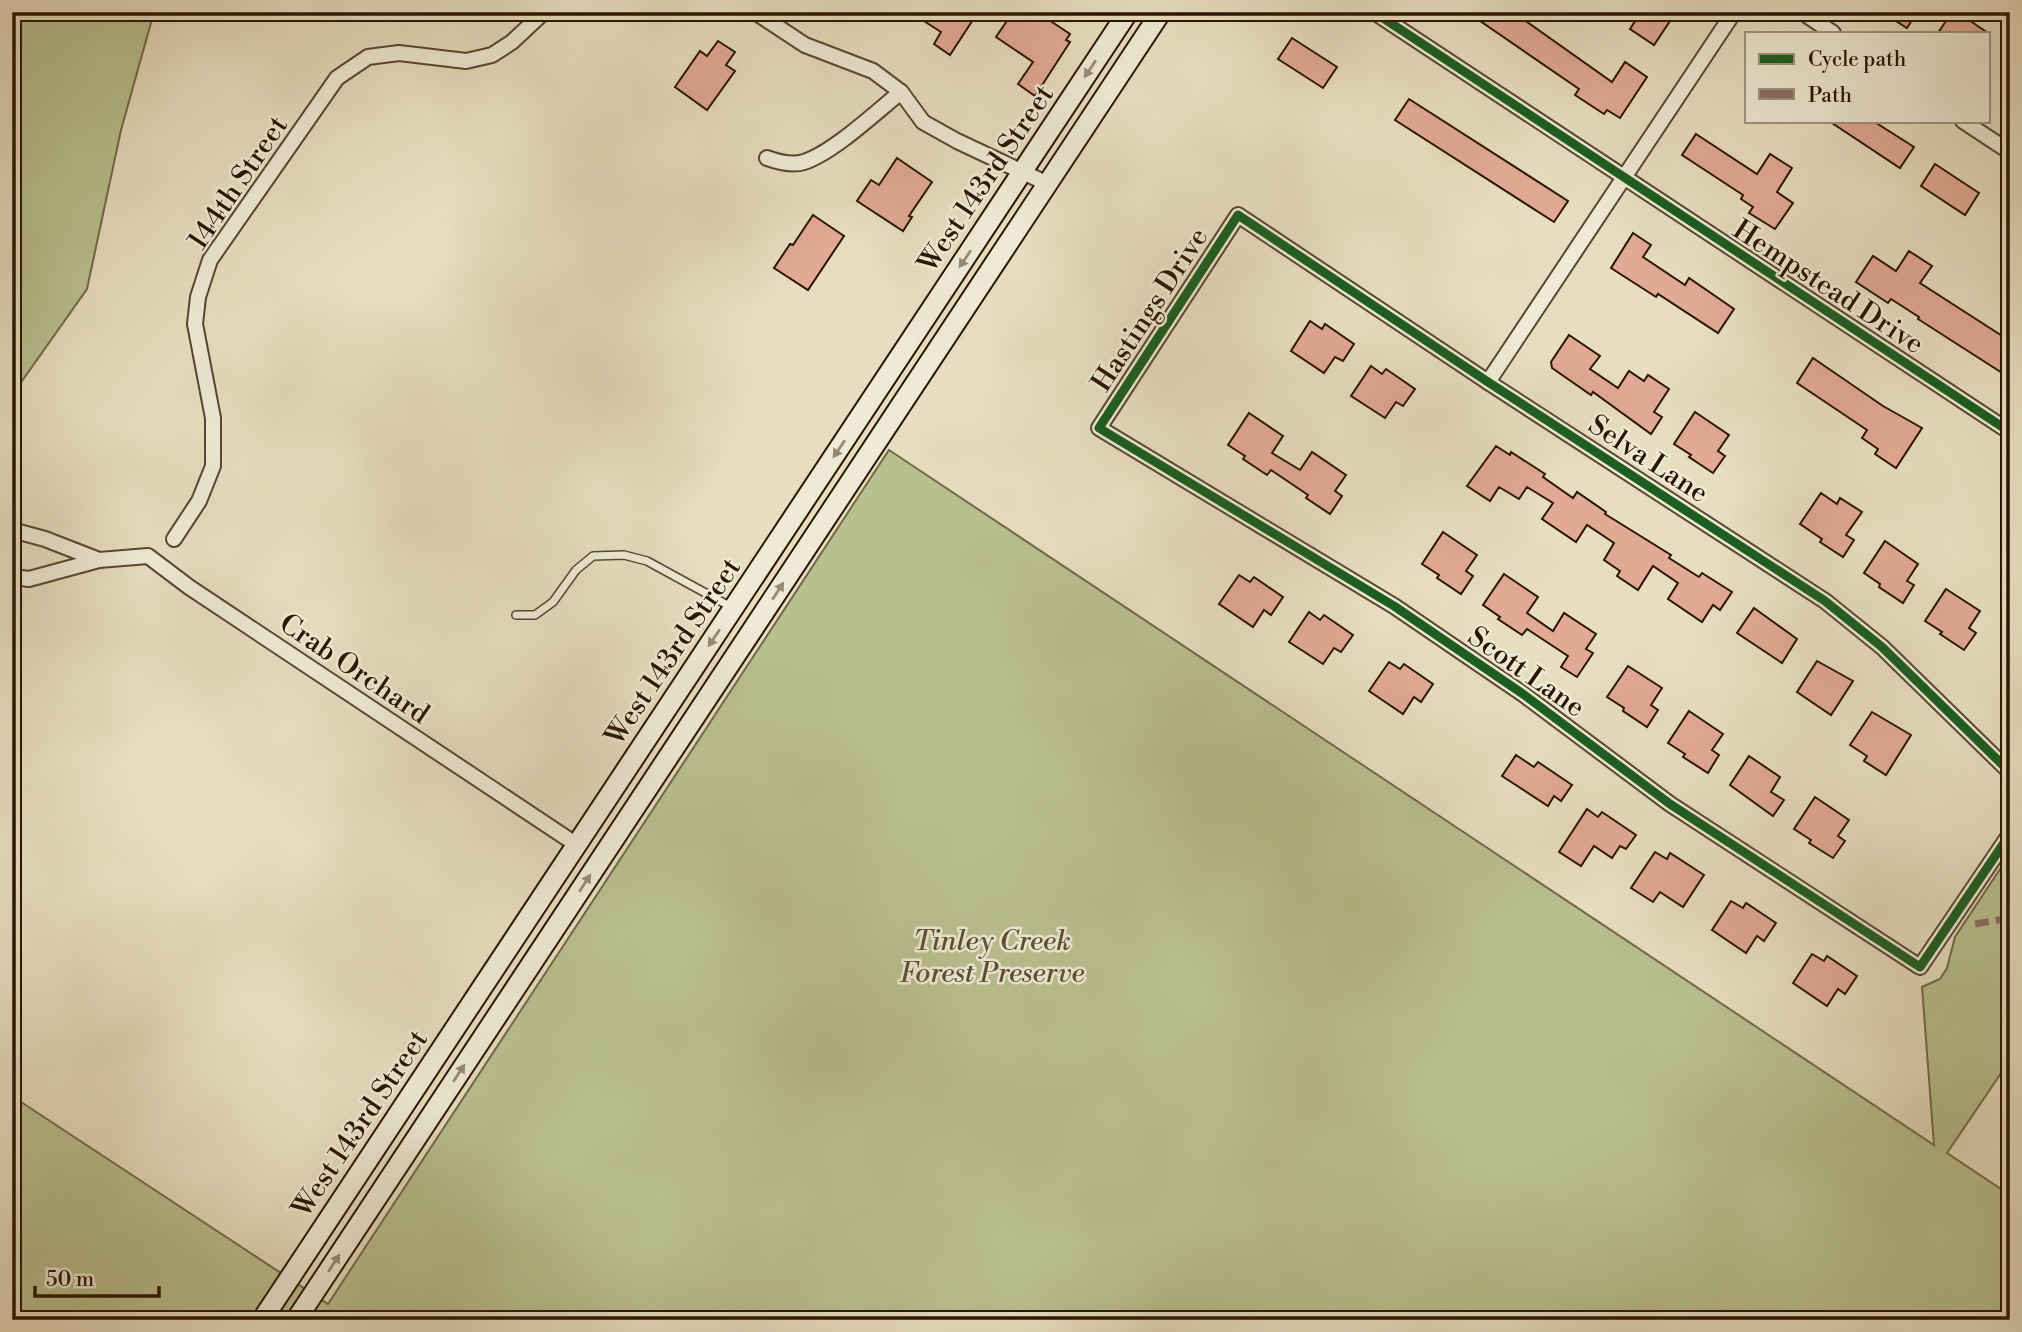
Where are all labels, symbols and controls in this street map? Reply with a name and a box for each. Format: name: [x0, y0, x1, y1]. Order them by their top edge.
legend: [1745, 32, 1990, 122]
text: Cycle path: [1808, 47, 1907, 73]
one-way arrow: [1084, 59, 1097, 79]
street label: West 143rd Street: [910, 78, 1062, 280]
text: Path: [1808, 83, 1853, 109]
street label: 144th Street: [181, 109, 296, 256]
street label: Hempstead Drive: [1726, 213, 1930, 362]
street label: Hastings Drive: [1084, 221, 1216, 398]
one-way arrow: [958, 249, 971, 269]
street label: Selva Lane: [1582, 408, 1715, 511]
one-way arrow: [833, 439, 846, 458]
street label: West 143rd Street: [597, 551, 749, 753]
one-way arrow: [771, 582, 784, 601]
street label: Crab Orchard: [273, 606, 436, 732]
street label: Scott Lane: [1461, 619, 1591, 725]
one-way arrow: [707, 629, 720, 648]
one-way arrow: [578, 874, 591, 893]
park label: Tinley Creek Forest Preserve: [899, 924, 1085, 991]
street label: West 143rd Street: [284, 1023, 436, 1225]
one-way arrow: [453, 1063, 466, 1083]
one-way arrow: [327, 1254, 341, 1272]
scale bar: [35, 1255, 159, 1299]
text: 50 m: [46, 1267, 94, 1293]

